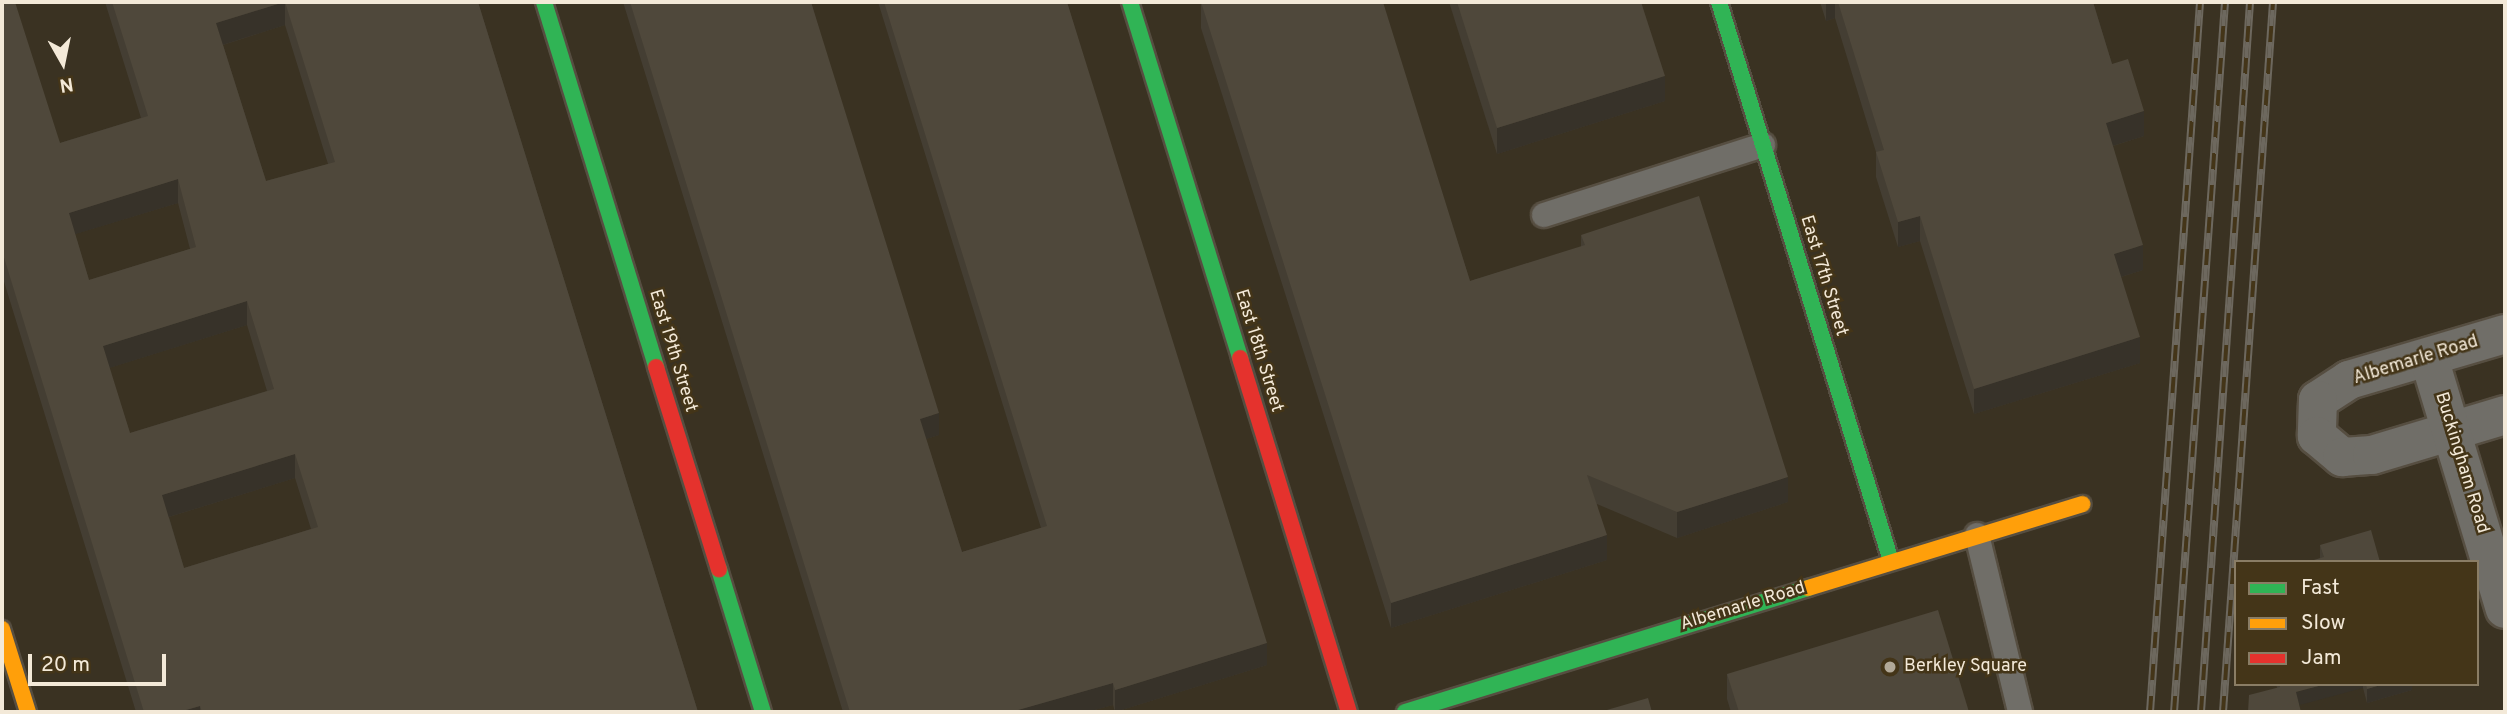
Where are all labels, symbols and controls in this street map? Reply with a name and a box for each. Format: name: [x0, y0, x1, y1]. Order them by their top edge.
north arrow: [28, 28, 98, 98]
text: N: [58, 71, 75, 97]
street label: East 17th Street: [1794, 213, 1852, 339]
street label: East 19th Street: [643, 287, 701, 415]
street label: East 18th Street: [1229, 287, 1287, 415]
street label: Albemarle Road: [2351, 332, 2481, 390]
street label: Buckingham Road: [2429, 390, 2493, 536]
legend: [2234, 560, 2479, 686]
text: Fast: [2301, 575, 2340, 602]
street label: Albemarle Road: [1678, 578, 1808, 636]
text: Slow: [2301, 610, 2346, 637]
scale bar: [32, 640, 170, 684]
text: Jam: [2301, 645, 2342, 672]
text: 20 m: [41, 652, 90, 679]
place label: Berkley Square: [1904, 656, 2027, 678]
marker: Berkley Square: [1882, 659, 1898, 675]

